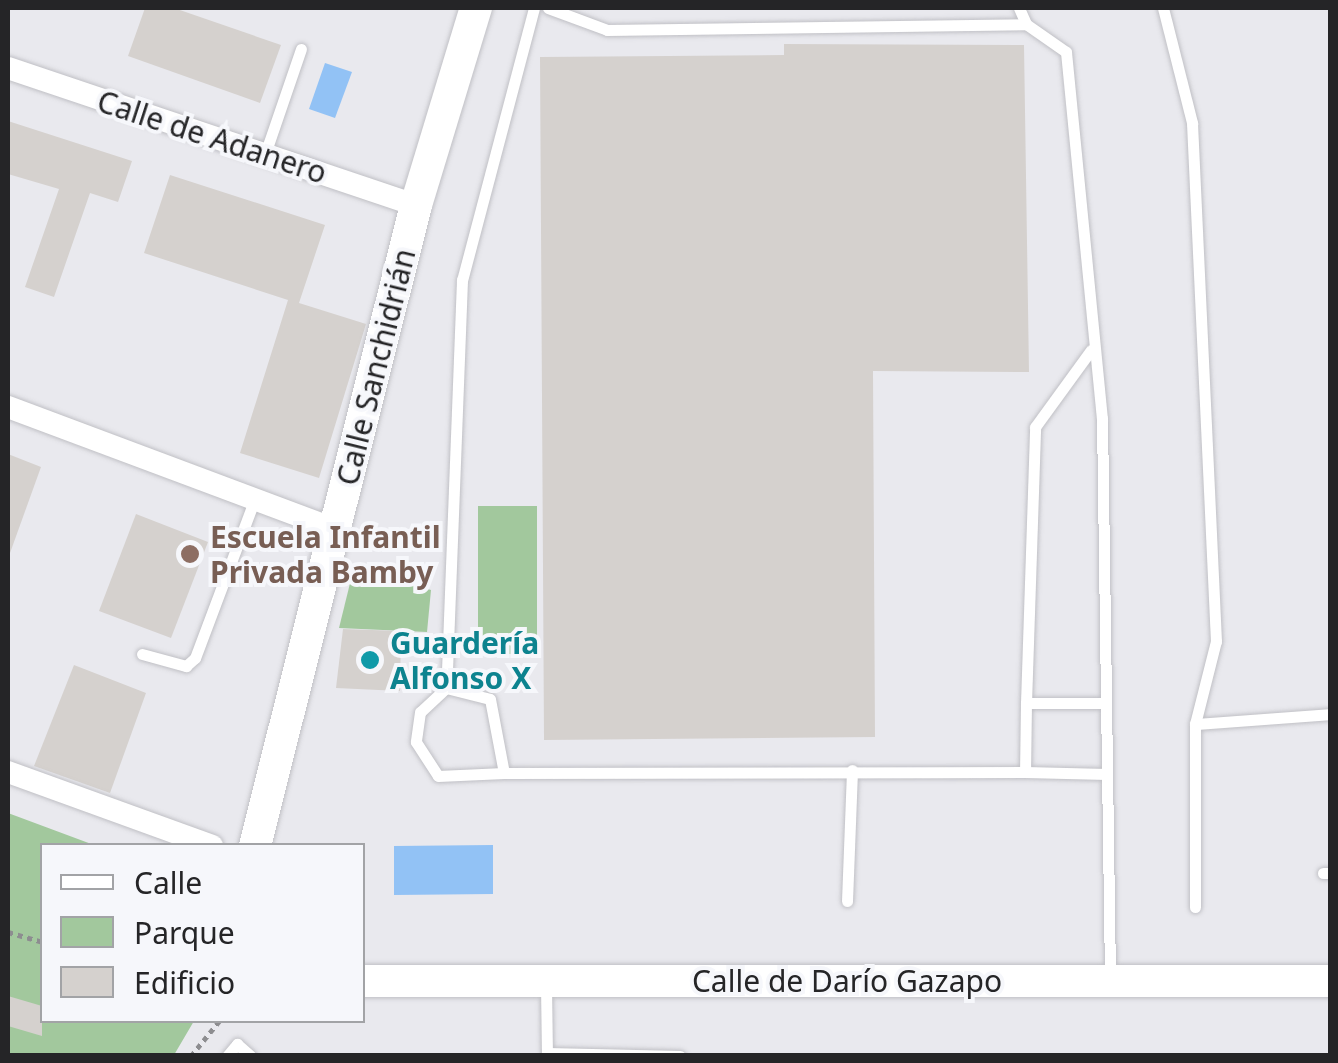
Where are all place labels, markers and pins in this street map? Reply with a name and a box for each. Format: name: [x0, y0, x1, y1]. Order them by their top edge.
place label: Escuela Infantil Privada Bamby: [210, 519, 441, 590]
marker: Escuela Infantil Privada Bamby: [179, 543, 201, 565]
place label: Guardería Alfonso X: [390, 625, 539, 696]
marker: Guardería Alfonso X: [359, 649, 381, 671]

